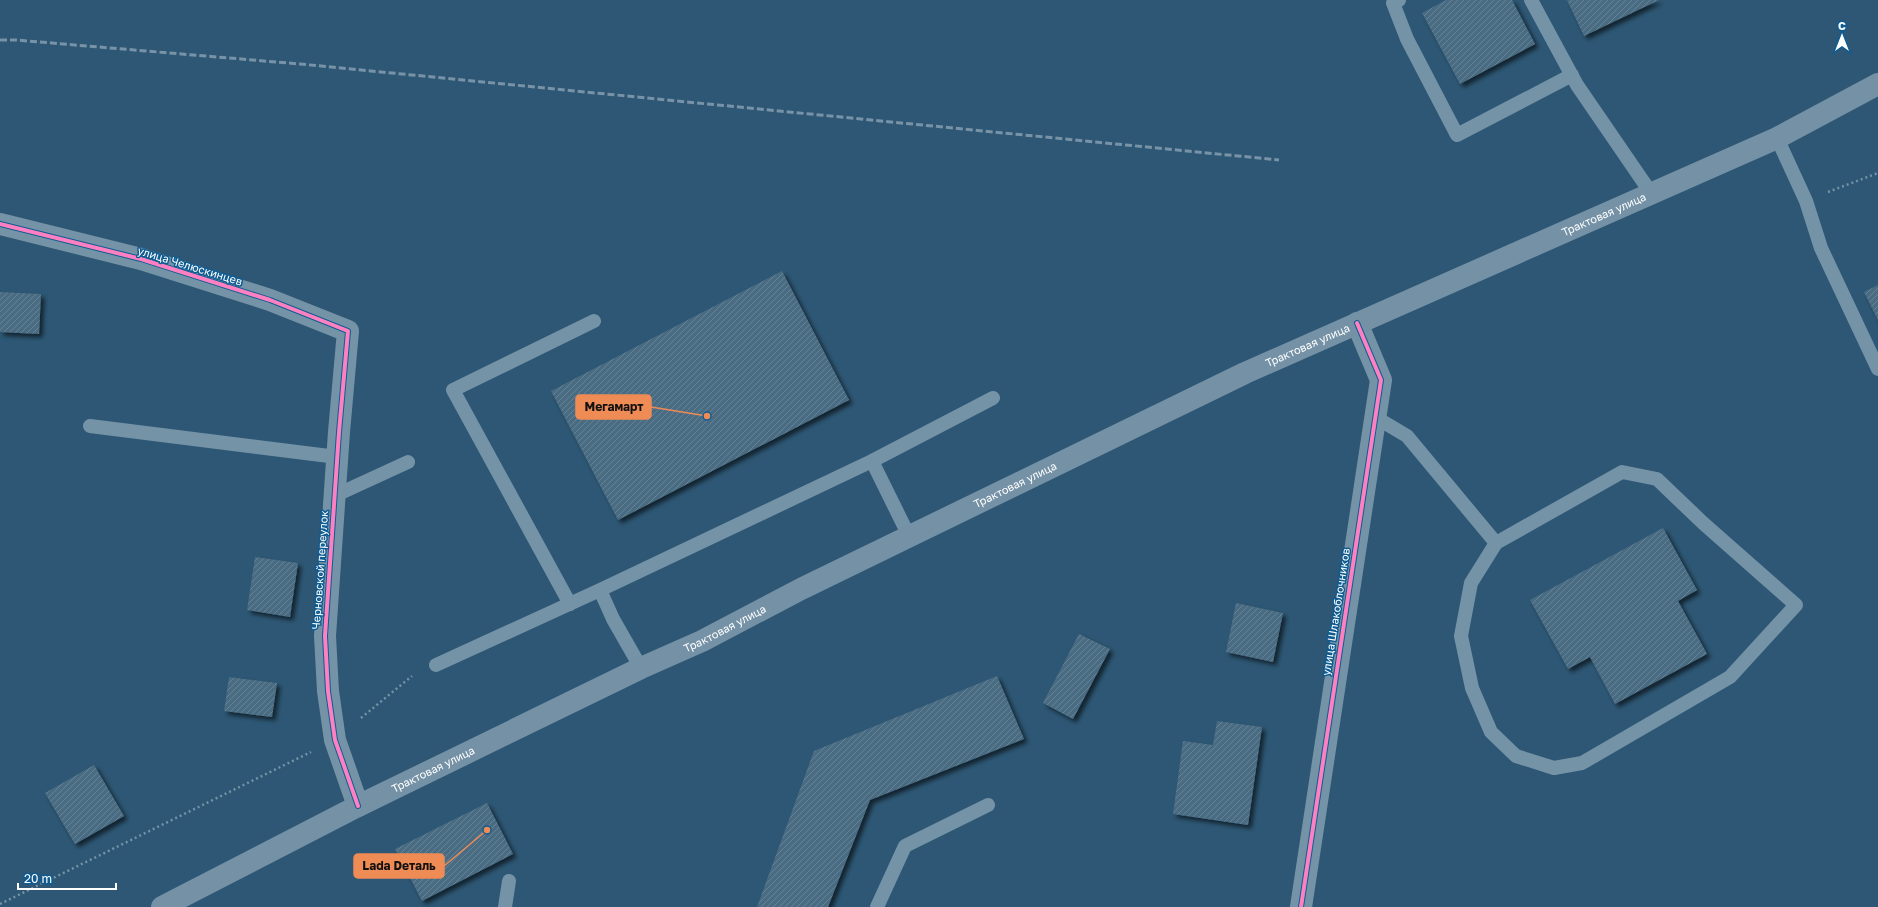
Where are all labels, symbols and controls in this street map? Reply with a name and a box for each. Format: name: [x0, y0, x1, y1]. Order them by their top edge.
north arrow: [1822, 16, 1862, 56]
text: С: [1838, 19, 1846, 32]
street label: Трактовая улица: [1560, 190, 1648, 238]
street label: улица Челюскинцев: [136, 243, 244, 288]
street label: Трактовая улица: [1263, 321, 1351, 369]
callout: Мегамарт: [576, 395, 651, 419]
text: Мегамарт: [584, 399, 644, 414]
street label: Трактовая улица: [971, 459, 1059, 510]
street label: Черновской переулок: [309, 509, 330, 630]
street label: улица Шлакоблочников: [1319, 547, 1352, 677]
street label: Трактовая улица: [681, 602, 768, 654]
street label: Трактовая улица: [389, 743, 476, 795]
callout: Lada Dеталь: [354, 854, 444, 878]
text: Lada Dеталь: [362, 858, 436, 873]
scale bar: [18, 865, 116, 891]
text: 20 m: [24, 871, 52, 886]

